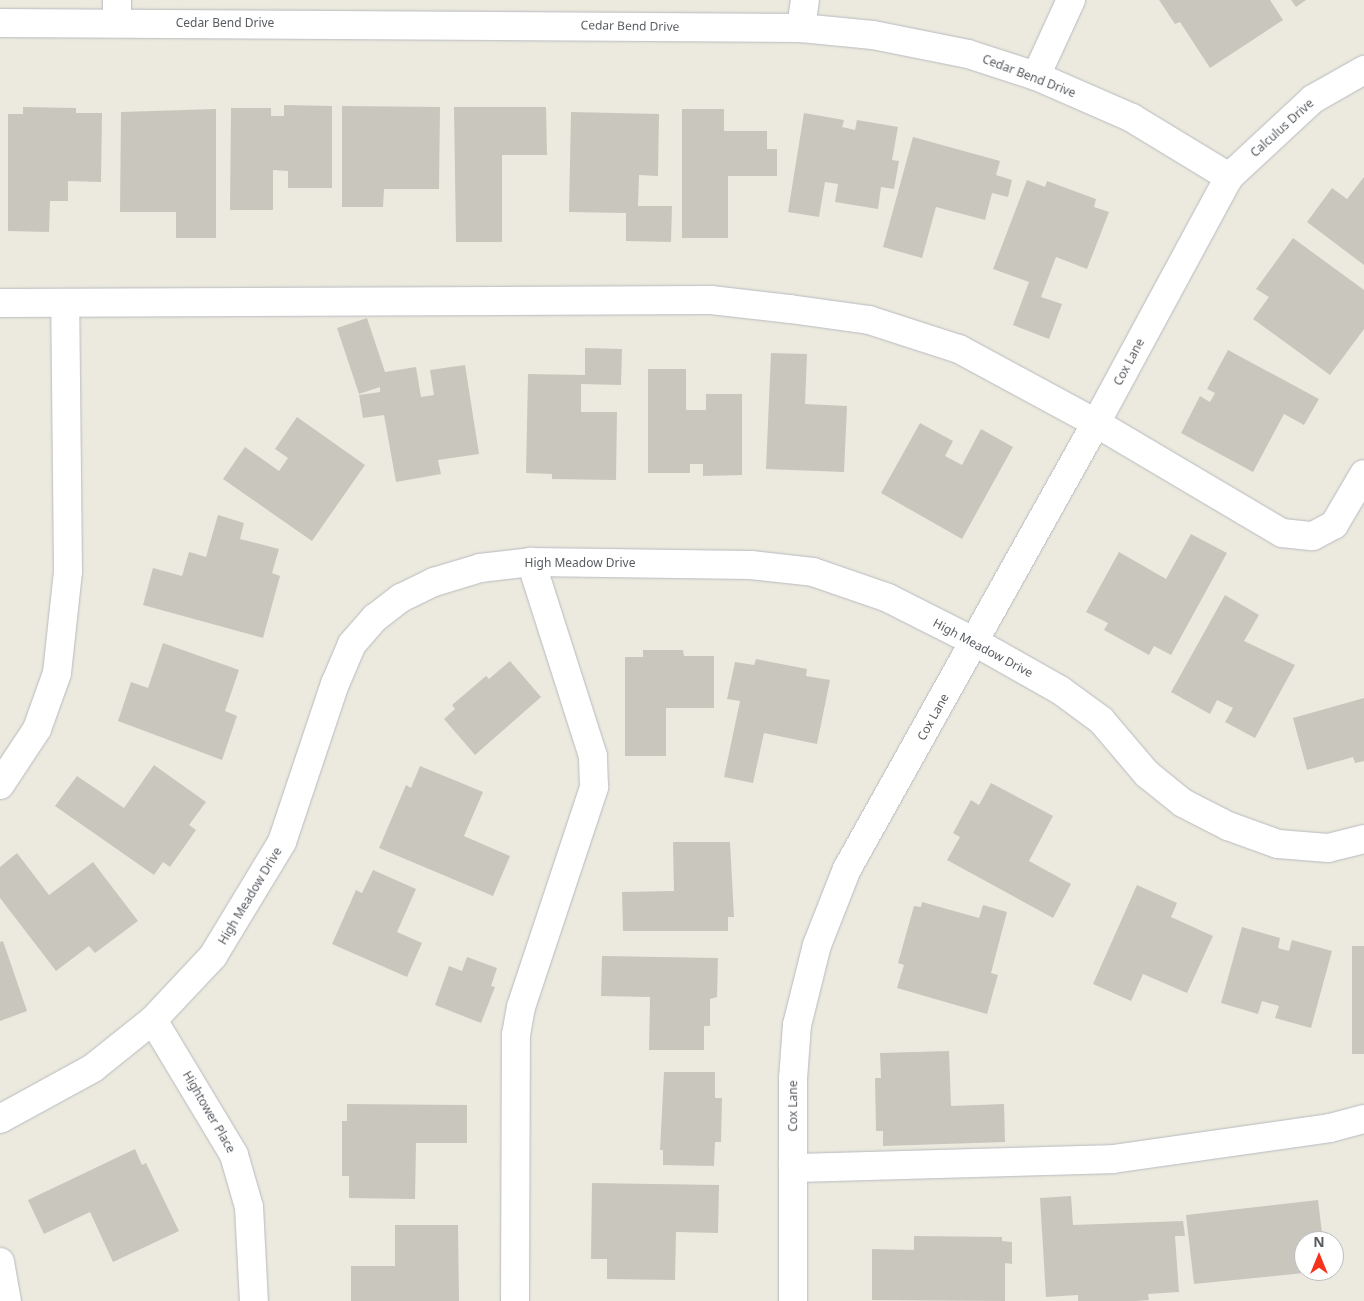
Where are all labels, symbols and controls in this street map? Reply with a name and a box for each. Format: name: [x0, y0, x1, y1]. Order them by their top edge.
street label: Cedar Bend Drive: [176, 16, 274, 30]
street label: Cedar Bend Drive: [581, 18, 679, 34]
street label: Cedar Bend Drive: [980, 52, 1078, 100]
street label: Calculus Drive: [1248, 96, 1316, 160]
street label: Cox Lane: [1111, 336, 1147, 388]
street label: High Meadow Drive: [525, 556, 635, 570]
street label: High Meadow Drive: [931, 616, 1035, 680]
street label: Cox Lane: [914, 691, 952, 743]
street label: High Meadow Drive: [215, 845, 285, 947]
street label: Hightower Place: [180, 1069, 238, 1155]
street label: Cox Lane: [786, 1080, 800, 1132]
north arrow: [1294, 1231, 1344, 1281]
text: N: [1313, 1232, 1325, 1251]

